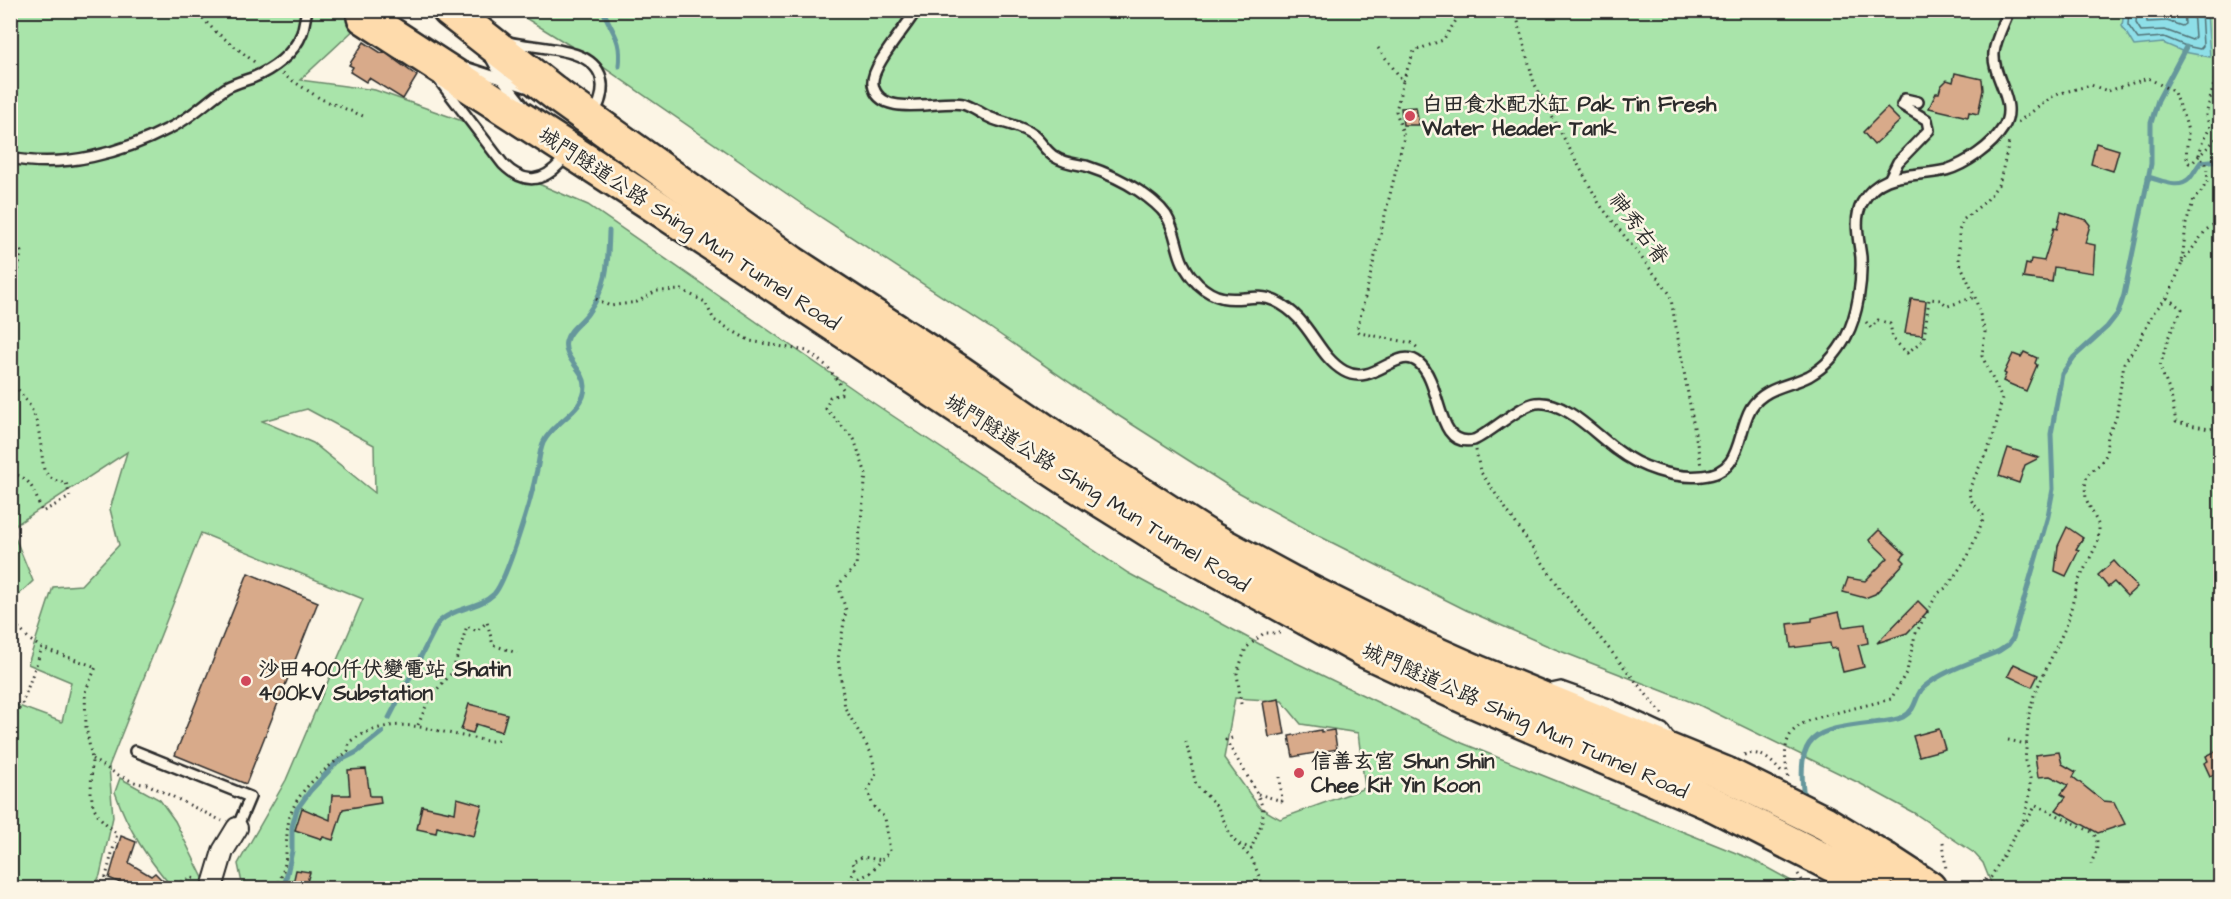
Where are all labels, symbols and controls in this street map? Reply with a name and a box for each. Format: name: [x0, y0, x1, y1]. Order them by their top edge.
place label: 白田食水配水缸 Pak Tin Fresh Water Header Tank: [1421, 90, 1717, 143]
marker: 白田食水配水缸 Pak Tin Fresh Water Header Tank: [1403, 109, 1417, 123]
street label: 城門隧道公路 Shing Mun Tunnel Road: [531, 120, 846, 339]
street label: 神秀右脊: [1602, 187, 1676, 271]
street label: 城門隧道公路 Shing Mun Tunnel Road: [938, 387, 1255, 601]
street label: 城門隧道公路 Shing Mun Tunnel Road: [1356, 636, 1693, 808]
place label: 沙田400仟伏變電站 Shatin 400kV Substation: [258, 655, 511, 708]
marker: 沙田400仟伏變電站 Shatin 400kV Substation: [239, 674, 253, 688]
place label: 信善玄宮 Shun Shin Chee Kit Yin Koon: [1311, 747, 1495, 800]
marker: 信善玄宮 Shun Shin Chee Kit Yin Koon: [1292, 766, 1306, 780]

